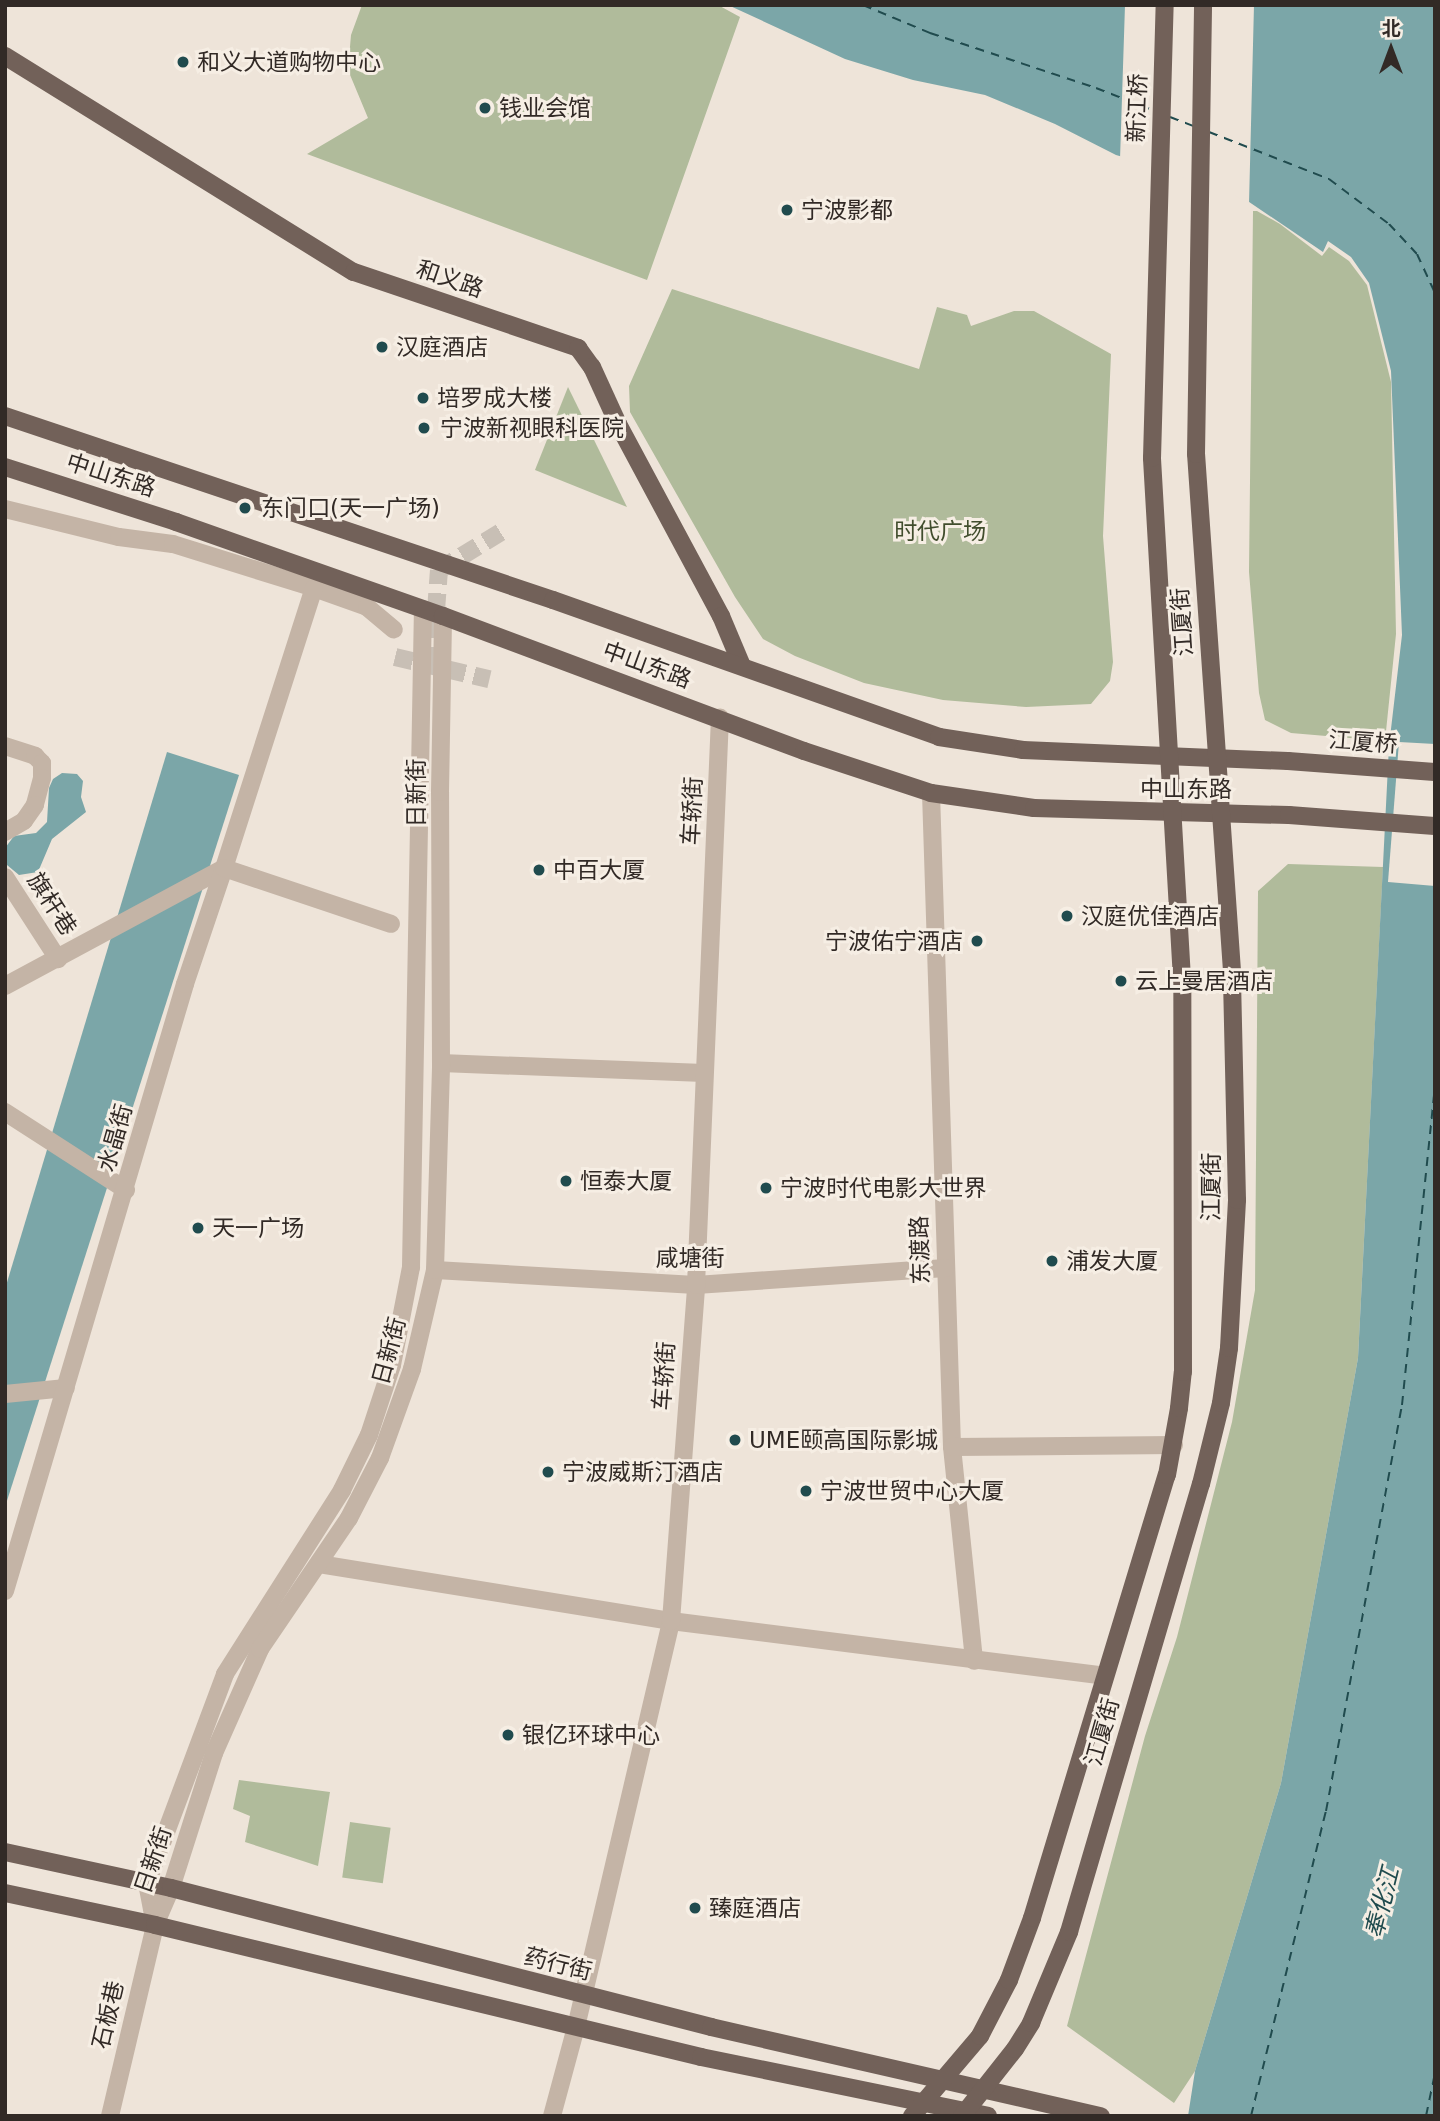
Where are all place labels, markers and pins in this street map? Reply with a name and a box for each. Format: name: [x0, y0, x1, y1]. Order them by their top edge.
place label: 和义大道购物中心: [197, 48, 381, 76]
marker: 和义大道购物中心: [175, 54, 191, 70]
place label: 钱业会馆: [499, 94, 591, 122]
marker: 钱业会馆: [477, 100, 493, 116]
place label: 宁波影都: [801, 196, 893, 224]
marker: 宁波影都: [779, 202, 795, 218]
place label: 汉庭酒店: [396, 333, 488, 361]
marker: 汉庭酒店: [374, 339, 390, 355]
place label: 培罗成大楼: [437, 384, 552, 412]
marker: 培罗成大楼: [415, 390, 431, 406]
place label: 宁波新视眼科医院: [440, 414, 624, 442]
marker: 宁波新视眼科医院: [414, 418, 434, 438]
place label: 东门口(天一广场): [261, 494, 440, 522]
marker: 东门口(天一广场): [235, 498, 255, 518]
place label: 中百大厦: [553, 856, 645, 884]
marker: 中百大厦: [531, 862, 547, 878]
place label: 汉庭优佳酒店: [1081, 902, 1219, 930]
marker: 汉庭优佳酒店: [1059, 908, 1075, 924]
place label: 宁波佑宁酒店: [825, 927, 963, 955]
marker: 宁波佑宁酒店: [969, 933, 985, 949]
place label: 云上曼居酒店: [1135, 967, 1273, 995]
marker: 云上曼居酒店: [1113, 973, 1129, 989]
place label: 恒泰大厦: [580, 1167, 672, 1195]
marker: 恒泰大厦: [558, 1173, 574, 1189]
place label: 宁波时代电影大世界: [780, 1174, 987, 1202]
marker: 宁波时代电影大世界: [758, 1180, 774, 1196]
place label: 天一广场: [212, 1214, 304, 1242]
marker: 天一广场: [190, 1220, 206, 1236]
place label: 浦发大厦: [1066, 1247, 1158, 1275]
marker: 浦发大厦: [1044, 1253, 1060, 1269]
place label: UME颐高国际影城: [749, 1426, 938, 1454]
marker: UME颐高国际影城: [727, 1432, 743, 1448]
place label: 宁波威斯汀酒店: [562, 1458, 723, 1486]
marker: 宁波威斯汀酒店: [540, 1464, 556, 1480]
place label: 宁波世贸中心大厦: [820, 1477, 1004, 1505]
marker: 宁波世贸中心大厦: [798, 1483, 814, 1499]
place label: 银亿环球中心: [522, 1721, 660, 1749]
marker: 银亿环球中心: [500, 1727, 516, 1743]
place label: 臻庭酒店: [709, 1894, 801, 1922]
marker: 臻庭酒店: [687, 1900, 703, 1916]

